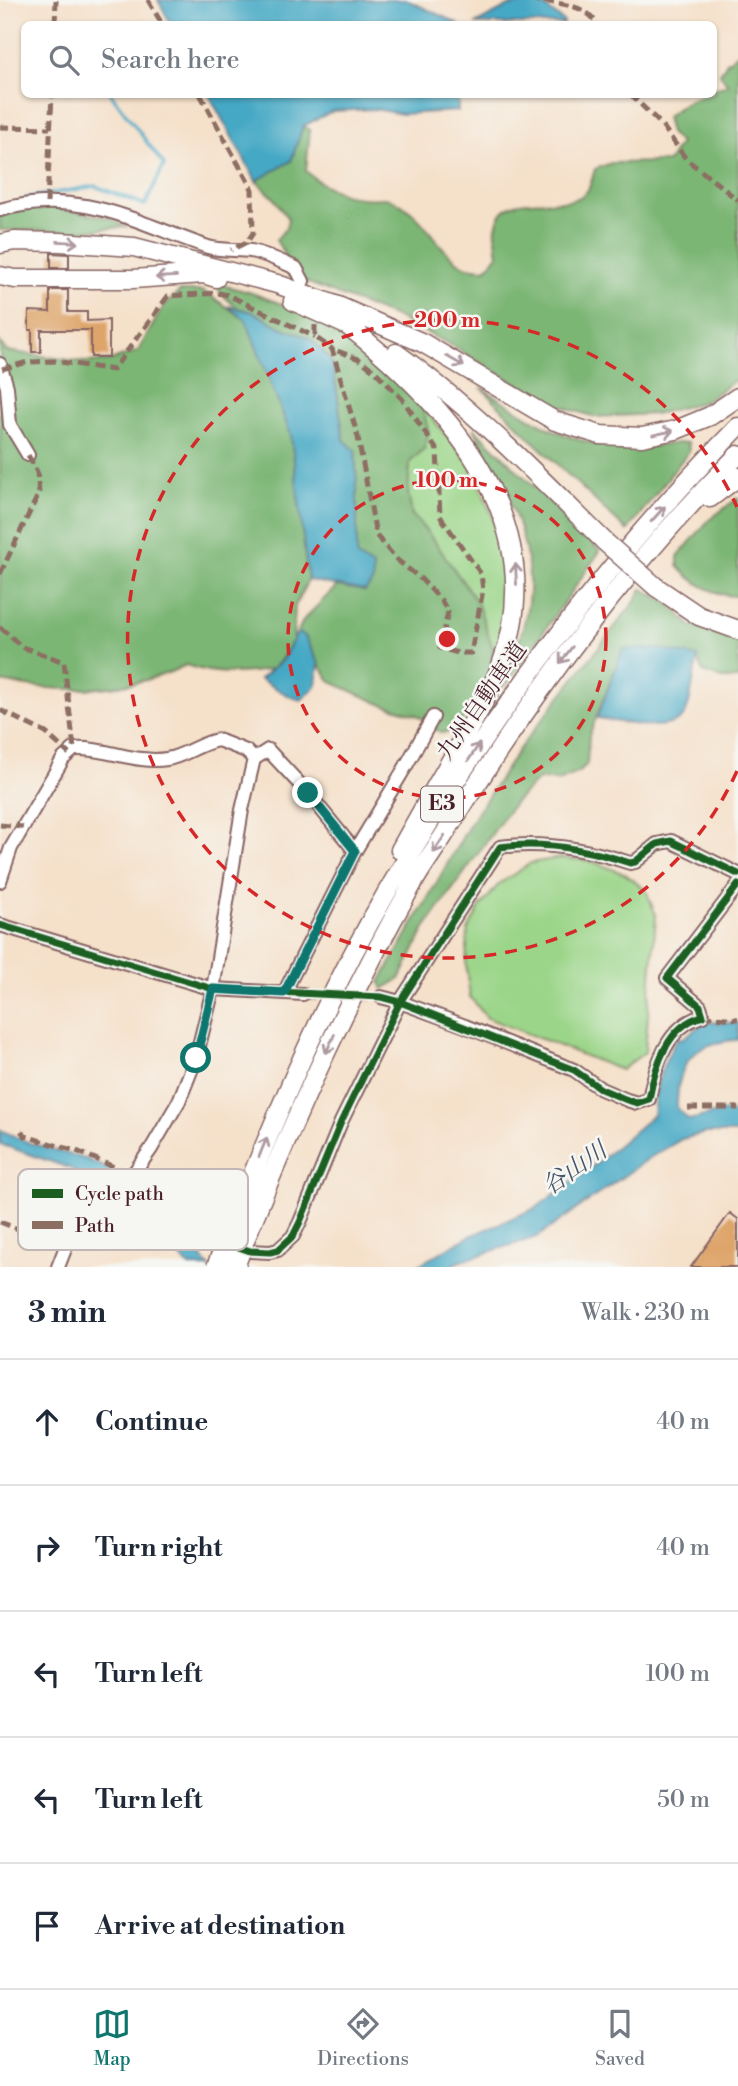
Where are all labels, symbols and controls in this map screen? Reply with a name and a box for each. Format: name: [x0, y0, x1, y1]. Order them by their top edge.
search box: [21, 21, 717, 98]
icon: search: [45, 41, 83, 79]
text: Search here: [101, 44, 240, 76]
one-way arrow: [56, 236, 79, 249]
one-way arrow: [155, 270, 178, 283]
text: 200 m: [414, 308, 480, 334]
one-way arrow: [444, 355, 465, 368]
one-way arrow: [651, 425, 674, 439]
text: 100 m: [416, 468, 478, 494]
one-way arrow: [649, 506, 666, 523]
one-way arrow: [509, 563, 522, 586]
centre of rings: [435, 627, 459, 651]
street label: 九州自動車道: [431, 636, 533, 766]
one-way arrow: [558, 645, 573, 664]
one-way arrow: [467, 743, 481, 763]
route end: [292, 777, 323, 808]
road number: E3: [421, 786, 463, 822]
one-way arrow: [431, 834, 446, 853]
one-way arrow: [323, 1032, 336, 1054]
route start: [180, 1042, 211, 1073]
water label: 谷山川: [537, 1134, 616, 1202]
one-way arrow: [258, 1137, 271, 1158]
legend: [18, 1169, 248, 1250]
text: Cycle path: [75, 1182, 164, 1206]
text: Path: [75, 1214, 115, 1238]
text: 3 min: [28, 1294, 106, 1332]
text: Walk · 230 m: [581, 1299, 710, 1327]
icon: ahead: [28, 1403, 66, 1441]
text: Continue: [95, 1406, 208, 1438]
text: 40 m: [656, 1408, 710, 1436]
icon: right: [28, 1529, 66, 1567]
text: Turn right: [95, 1532, 223, 1564]
text: 40 m: [656, 1534, 710, 1562]
icon: left: [28, 1655, 66, 1693]
text: Turn left: [95, 1658, 203, 1690]
text: 100 m: [645, 1660, 710, 1688]
icon: left: [28, 1781, 66, 1819]
text: Turn left: [95, 1784, 203, 1816]
text: 50 m: [657, 1786, 710, 1814]
icon: arrive: [28, 1907, 66, 1945]
text: Arrive at destination: [95, 1910, 345, 1942]
tab: Map: [93, 2005, 131, 2071]
tab: Directions: [317, 2005, 409, 2071]
tab: Saved: [595, 2005, 645, 2071]

